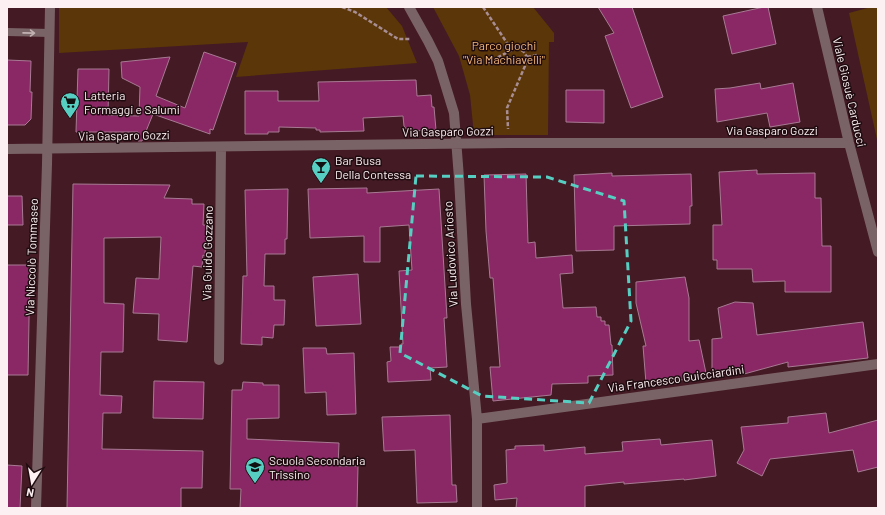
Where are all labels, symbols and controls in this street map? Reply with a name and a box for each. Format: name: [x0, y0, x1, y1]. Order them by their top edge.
one-way arrow: [22, 29, 35, 37]
street label: Viale Giosuè Carducci: [831, 36, 869, 148]
park label: Parco giochi "Via Machiavelli": [463, 38, 545, 66]
place label: Latteria Formaggi e Salumi: [84, 88, 180, 116]
supermarket icon: Latteria Formaggi e Salumi: [59, 91, 81, 119]
street label: Via Gasparo Gozzi: [402, 123, 494, 139]
street label: Via Gasparo Gozzi: [726, 123, 818, 137]
street label: Via Gasparo Gozzi: [78, 127, 170, 143]
place label: Bar Busa Della Contessa: [335, 153, 411, 181]
bar icon: Bar Busa Della Contessa: [310, 156, 332, 184]
street label: Via Niccolò Tommaseo: [22, 198, 40, 316]
street label: Via Ludovico Ariosto: [440, 201, 460, 307]
street label: Via Guido Gozzano: [199, 206, 215, 300]
street label: Via Francesco Guicciardini: [607, 361, 745, 395]
place label: Scuola Secondaria Trissino: [269, 453, 365, 481]
school or university icon: Scuola Secondaria Trissino: [244, 456, 266, 484]
north arrow: [12, 463, 52, 503]
text: N: [25, 486, 35, 500]

